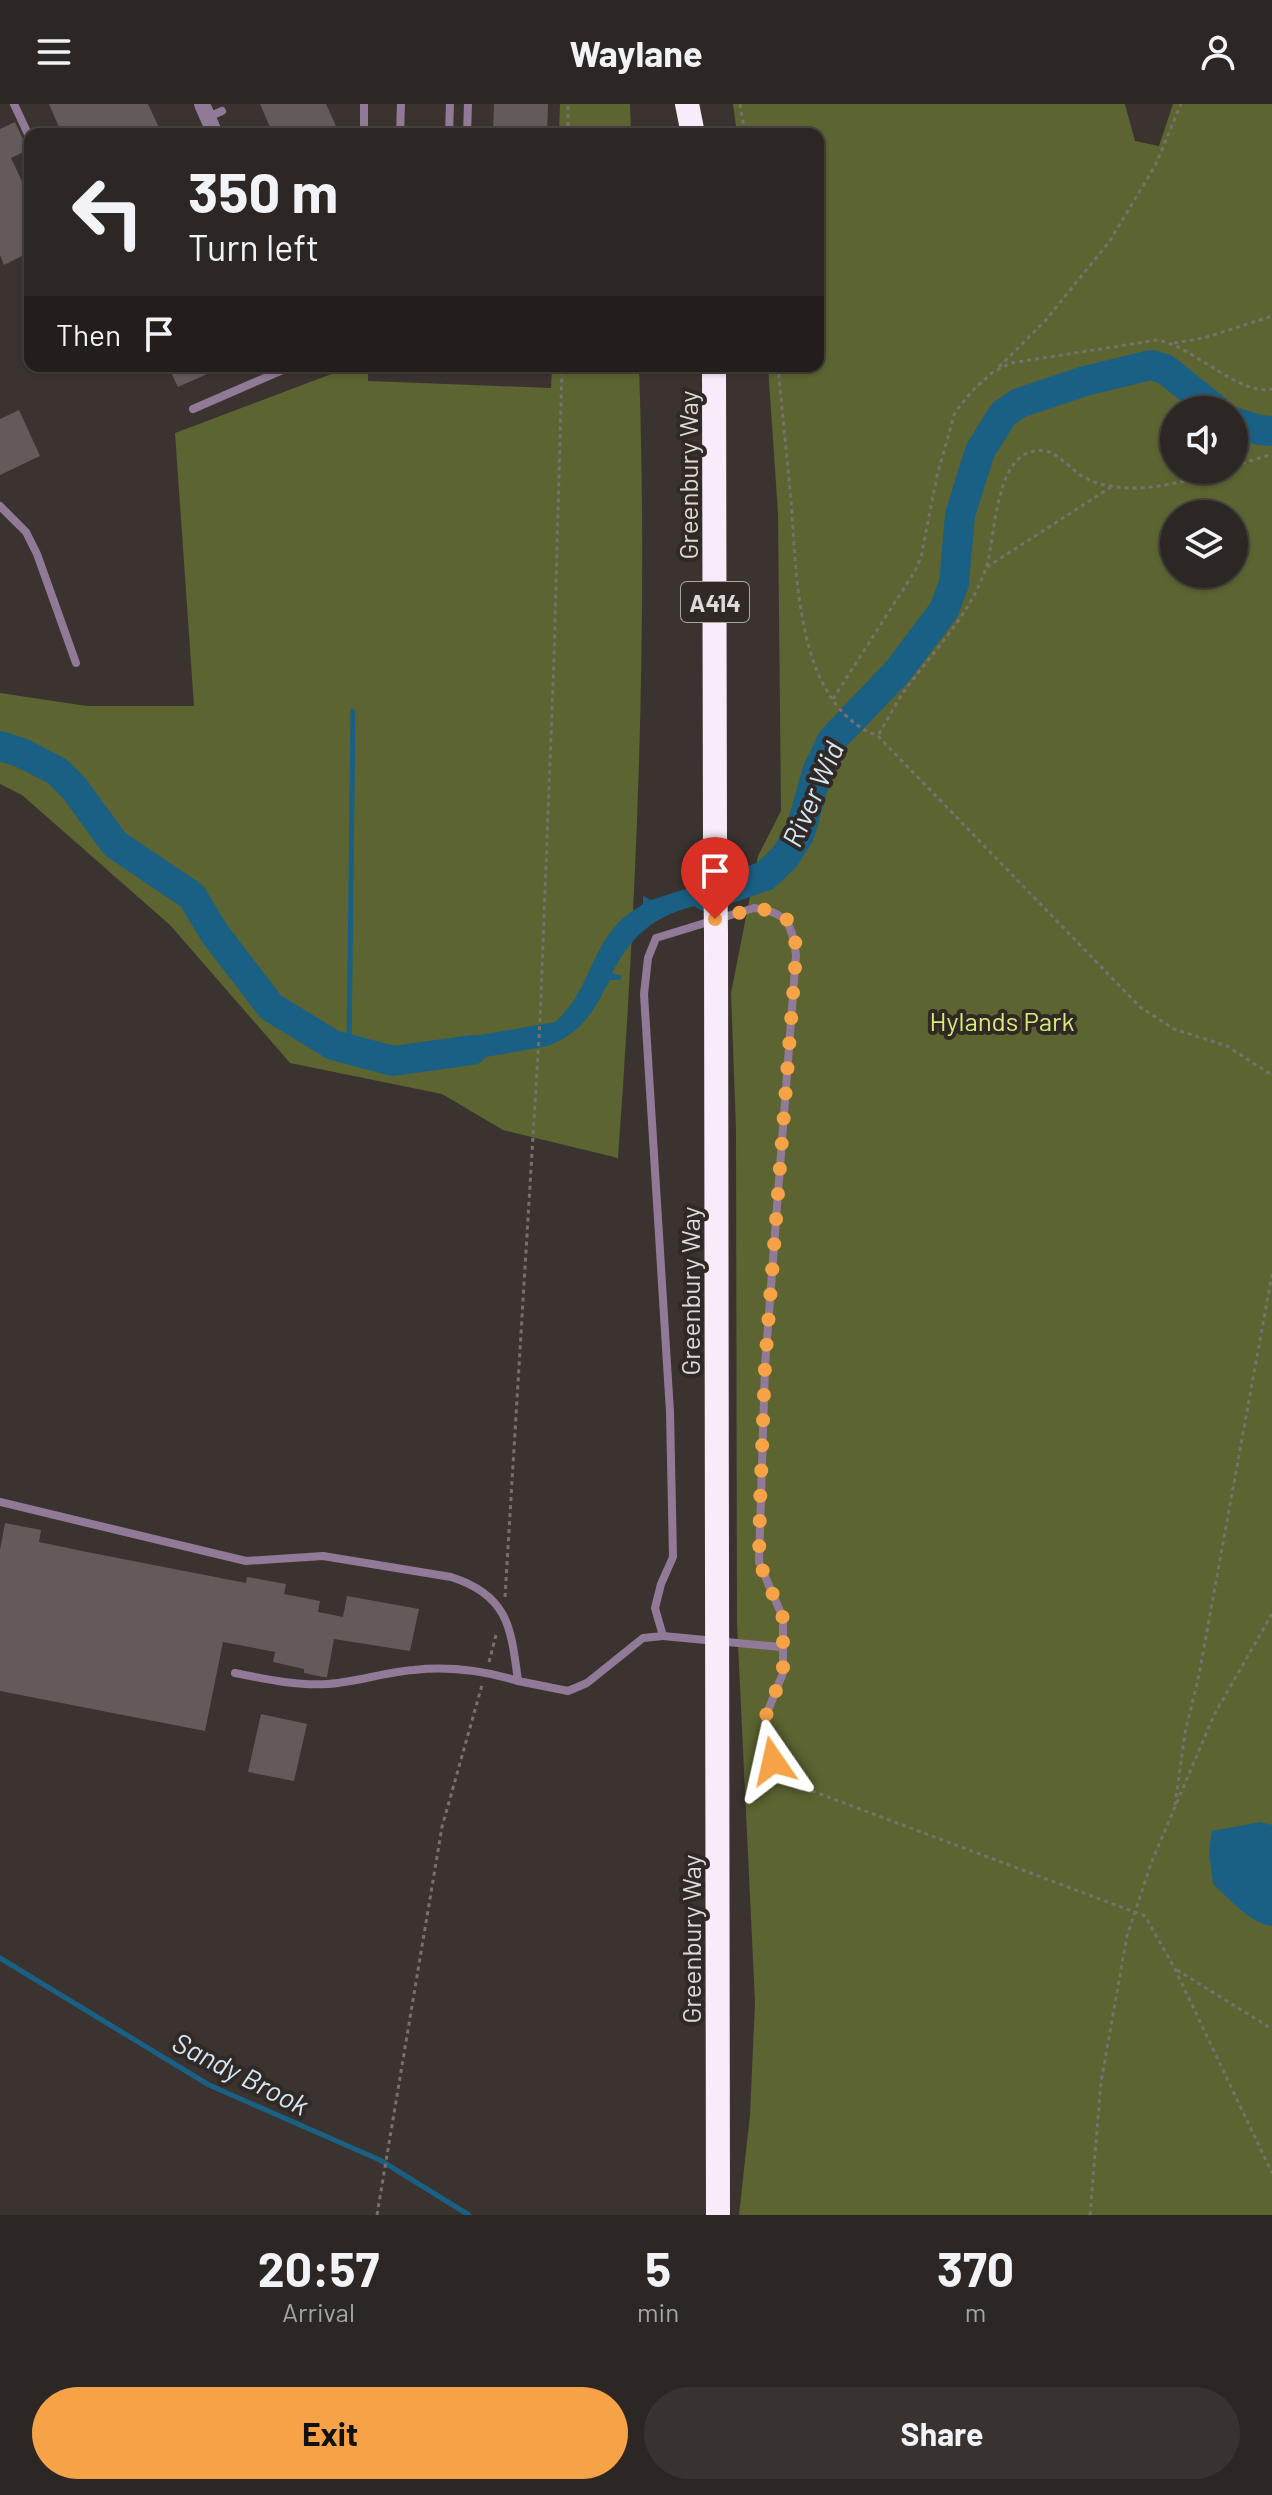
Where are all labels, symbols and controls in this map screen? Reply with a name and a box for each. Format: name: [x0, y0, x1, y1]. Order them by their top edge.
icon: menu: [32, 30, 76, 74]
icon: person: [1196, 30, 1240, 74]
text: Waylane: [569, 31, 703, 74]
text: 350 m: [188, 157, 338, 224]
icon: left: [56, 160, 160, 264]
text: Turn left: [188, 225, 319, 268]
icon: arrive: [137, 312, 181, 356]
text: Then: [56, 316, 121, 352]
street label: Greenbury Way: [672, 390, 703, 560]
map controls: [1160, 396, 1248, 588]
button: sound: [1160, 396, 1248, 484]
button: layers: [1160, 500, 1248, 588]
road number: A414: [681, 582, 749, 622]
water label: River Wid: [774, 736, 850, 852]
pin: [681, 837, 749, 919]
icon: arrive: [693, 849, 737, 893]
park label: Hylands Park: [929, 1005, 1075, 1036]
street label: Greenbury Way: [674, 1206, 705, 1376]
position arrow: [731, 1719, 815, 1803]
street label: Greenbury Way: [675, 1854, 706, 2024]
water label: Sandy Brook: [167, 2024, 315, 2122]
text: 20:57: [258, 2239, 379, 2297]
text: 5: [645, 2239, 671, 2297]
text: 370: [937, 2239, 1014, 2297]
text: Arrival: [282, 2296, 355, 2327]
text: min: [637, 2296, 679, 2327]
text: m: [965, 2296, 986, 2327]
button: Exit: [32, 2387, 628, 2479]
button: Share: [644, 2387, 1240, 2479]

